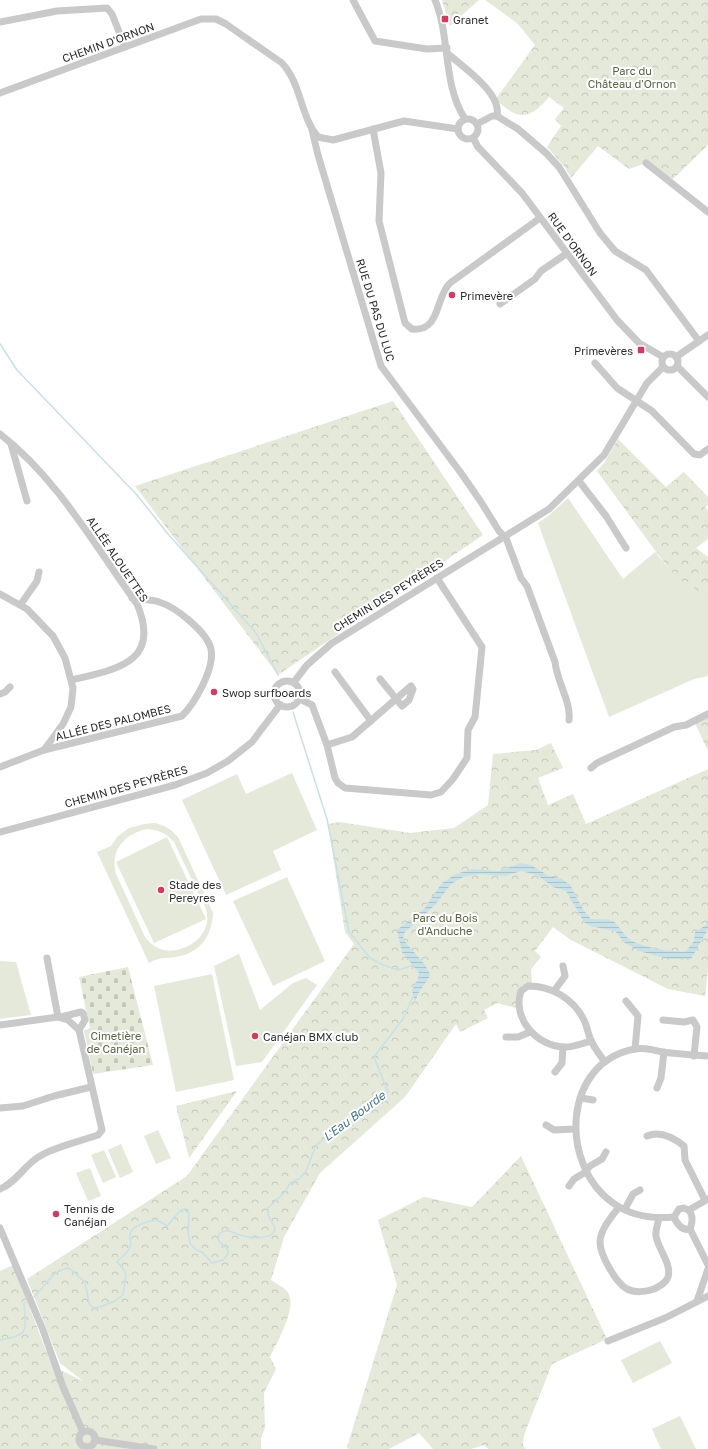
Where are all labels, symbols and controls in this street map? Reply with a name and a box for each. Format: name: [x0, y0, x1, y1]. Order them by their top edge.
place label: Granet: [453, 13, 489, 26]
marker: Granet: [440, 14, 450, 24]
street label: CHEMIN D'ORNON: [60, 19, 156, 65]
park label: Parc du Château d'Ornon: [588, 64, 676, 90]
street label: RUE D'ORNON: [546, 210, 600, 278]
street label: RUE DU PAS DU LUC: [354, 257, 398, 363]
place label: Primevère: [460, 289, 513, 302]
marker: Primevère: [447, 290, 457, 300]
place label: Primevères: [574, 344, 633, 357]
marker: Primevères: [636, 345, 646, 355]
street label: ALLÉE ALOUETTES: [85, 514, 151, 604]
street label: CHEMIN DES PEYRÈRES: [331, 556, 445, 634]
place label: Swop surfboards: [222, 686, 311, 699]
marker: Swop surfboards: [209, 687, 219, 697]
street label: ALLÉE DES PALOMBES: [54, 701, 172, 743]
street label: CHEMIN DES PEYRÈRES: [63, 762, 189, 810]
place label: Stade des Pereyres: [169, 878, 221, 904]
marker: Stade des Pereyres: [156, 885, 166, 895]
park label: Parc du Bois d'Anduche: [412, 911, 478, 937]
park label: Cimetière de Canéjan: [87, 1029, 145, 1055]
place label: Canéjan BMX club: [263, 1030, 359, 1043]
marker: Canéjan BMX club: [250, 1031, 260, 1041]
water label: L'Eau Bourde: [320, 1087, 389, 1144]
place label: Tennis de Canéjan: [64, 1202, 114, 1228]
marker: Tennis de Canéjan: [51, 1209, 61, 1219]

